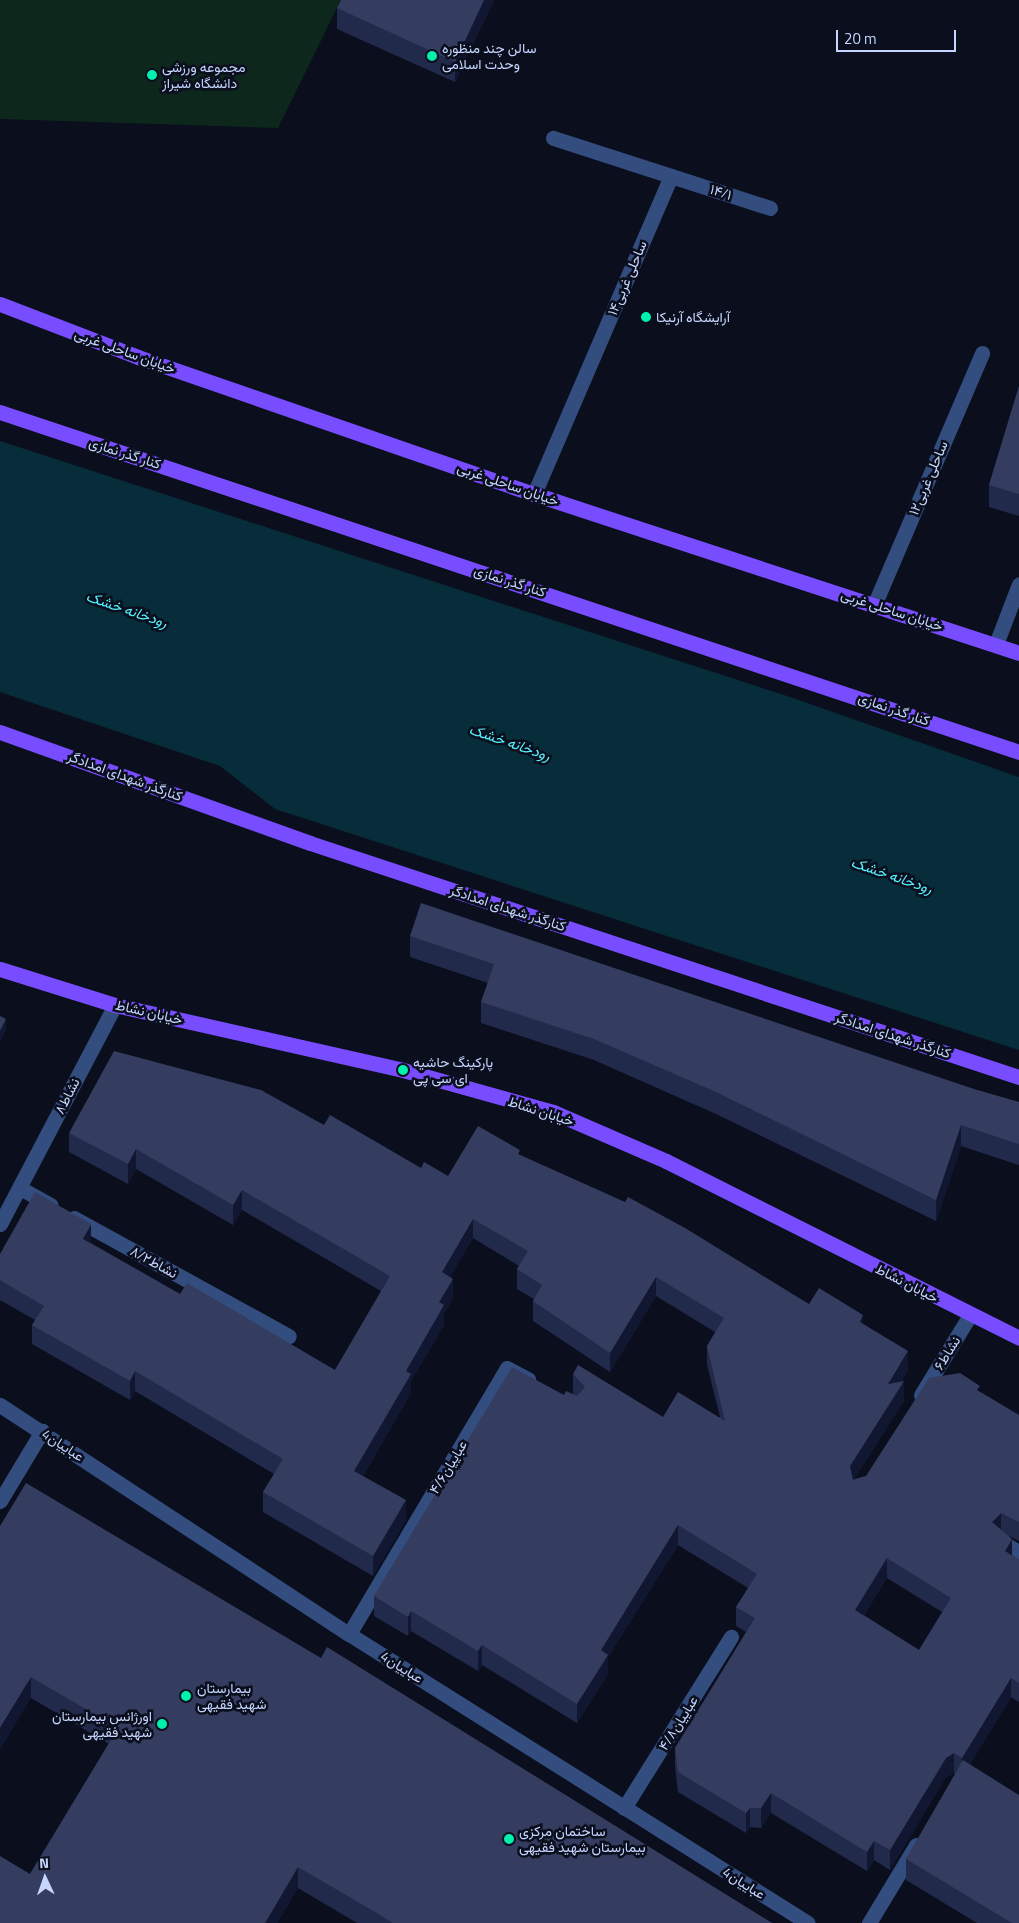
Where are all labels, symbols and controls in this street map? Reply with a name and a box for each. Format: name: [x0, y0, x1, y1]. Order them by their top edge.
scale bar: [839, 20, 959, 52]
text: 20 m: [844, 27, 877, 50]
place label: سالن چند منظوره وحدت اسلامی: [442, 40, 537, 72]
marker: سالن چند منظوره وحدت اسلامی: [426, 50, 438, 62]
place label: مجموعه ورزشی دانشگاه شیراز: [162, 59, 246, 92]
marker: مجموعه ورزشی دانشگاه شیراز: [146, 69, 158, 81]
street label: ۱۴/۱: [708, 181, 734, 203]
street label: ساحلی غربی۱۴: [604, 238, 650, 318]
place label: آرایشگاه آرنیکا: [656, 309, 730, 325]
marker: آرایشگاه آرنیکا: [640, 311, 652, 323]
street label: خیابان ساحلی غربی: [72, 325, 178, 377]
street label: کنار گذر نمازی: [87, 434, 163, 472]
street label: ساحلی غربی۱۲: [905, 438, 951, 518]
street label: خیابان ساحلی غربی: [455, 459, 561, 509]
street label: کنار گذر نمازی: [472, 562, 548, 600]
street label: خیابان ساحلی غربی: [839, 586, 945, 634]
water label: رودخانه خشک: [84, 587, 170, 631]
street label: کنار گذر نمازی: [856, 689, 932, 729]
water label: رودخانه خشک: [467, 720, 553, 764]
street label: کنارگذر شهدای امدادگر: [65, 747, 185, 805]
water label: رودخانه خشک: [849, 853, 935, 897]
street label: کنارگذر شهدای امدادگر: [448, 881, 568, 935]
street label: خیابان نشاط: [114, 996, 184, 1028]
street label: کنارگذر شهدای امدادگر: [833, 1008, 953, 1062]
place label: پارکینگ حاشیه ای سی پی: [413, 1054, 493, 1086]
marker: پارکینگ حاشیه ای سی پی: [397, 1064, 409, 1076]
street label: نشاط۸: [51, 1075, 83, 1117]
street label: خیابان نشاط: [506, 1092, 576, 1130]
street label: نشاط۸/۲: [128, 1242, 180, 1282]
street label: خیابان نشاط: [873, 1260, 941, 1306]
street label: نشاط۶: [930, 1333, 964, 1373]
street label: عباییان4: [39, 1425, 87, 1465]
street label: عباییان۴/۶: [425, 1437, 471, 1497]
street label: عباییان4: [378, 1647, 426, 1687]
place label: بیمارستان شهید فقیهی: [197, 1680, 266, 1712]
marker: بیمارستان شهید فقیهی: [179, 1689, 193, 1703]
street label: عباییان۴/۸: [655, 1693, 701, 1753]
place label: اورژانس بیمارستان شهید فقیهی: [52, 1708, 152, 1740]
marker: اورژانس بیمارستان شهید فقیهی: [156, 1718, 168, 1730]
place label: ساختمان مرکزی بیمارستان شهید فقیهی: [519, 1823, 646, 1855]
marker: ساختمان مرکزی بیمارستان شهید فقیهی: [503, 1833, 515, 1845]
text: N: [39, 1852, 50, 1873]
north arrow: [20, 1853, 70, 1903]
street label: عباییان4: [720, 1863, 768, 1903]

